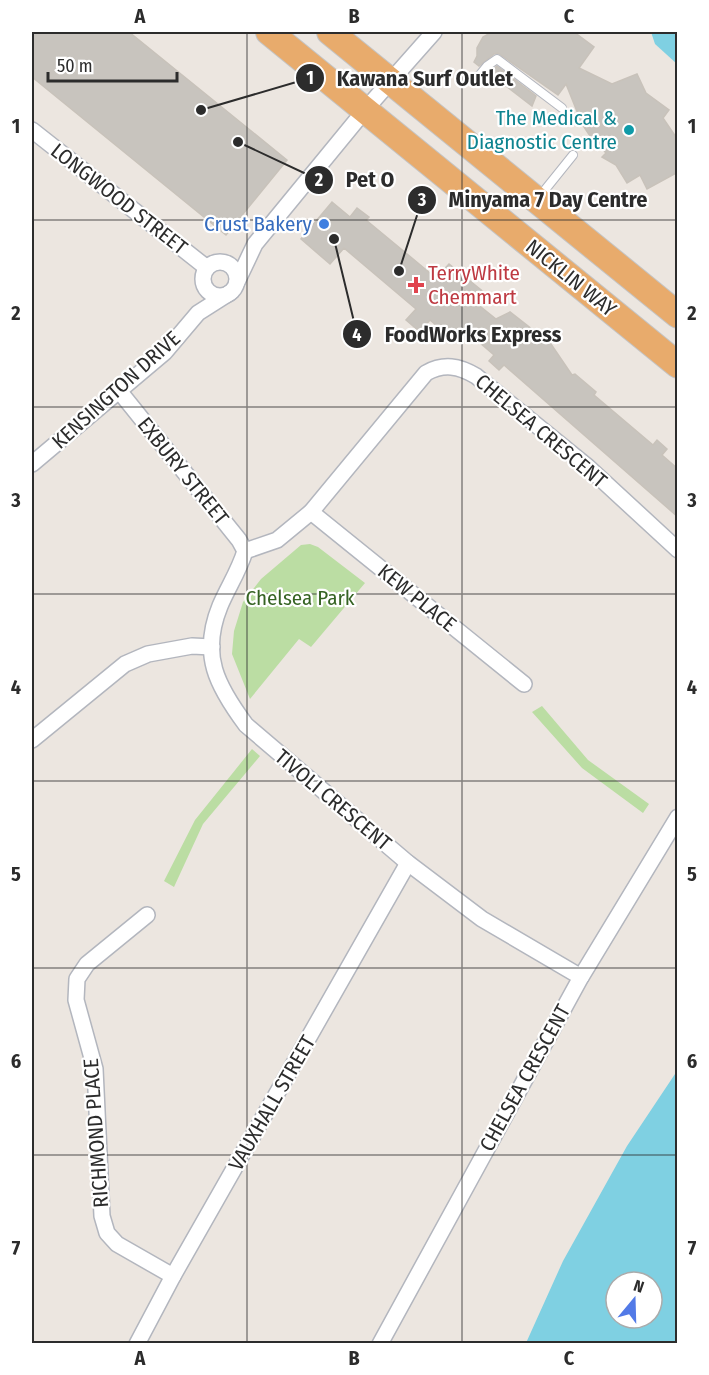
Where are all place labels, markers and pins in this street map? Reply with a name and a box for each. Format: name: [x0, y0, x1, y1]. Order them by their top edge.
callout: Kawana Surf Outlet: [295, 58, 525, 98]
place label: The Medical & Diagnostic Centre: [467, 105, 617, 155]
marker: The Medical & Diagnostic Centre: [622, 123, 636, 137]
callout: Pet O: [304, 160, 406, 200]
callout: Minyama 7 Day Centre: [407, 180, 660, 220]
place label: Crust Bakery: [204, 211, 313, 237]
marker: Crust Bakery: [317, 217, 331, 231]
place label: TerryWhite Chemmart: [428, 260, 520, 310]
marker: TerryWhite Chemmart: [409, 278, 423, 292]
callout: FoodWorks Express: [342, 314, 573, 354]

